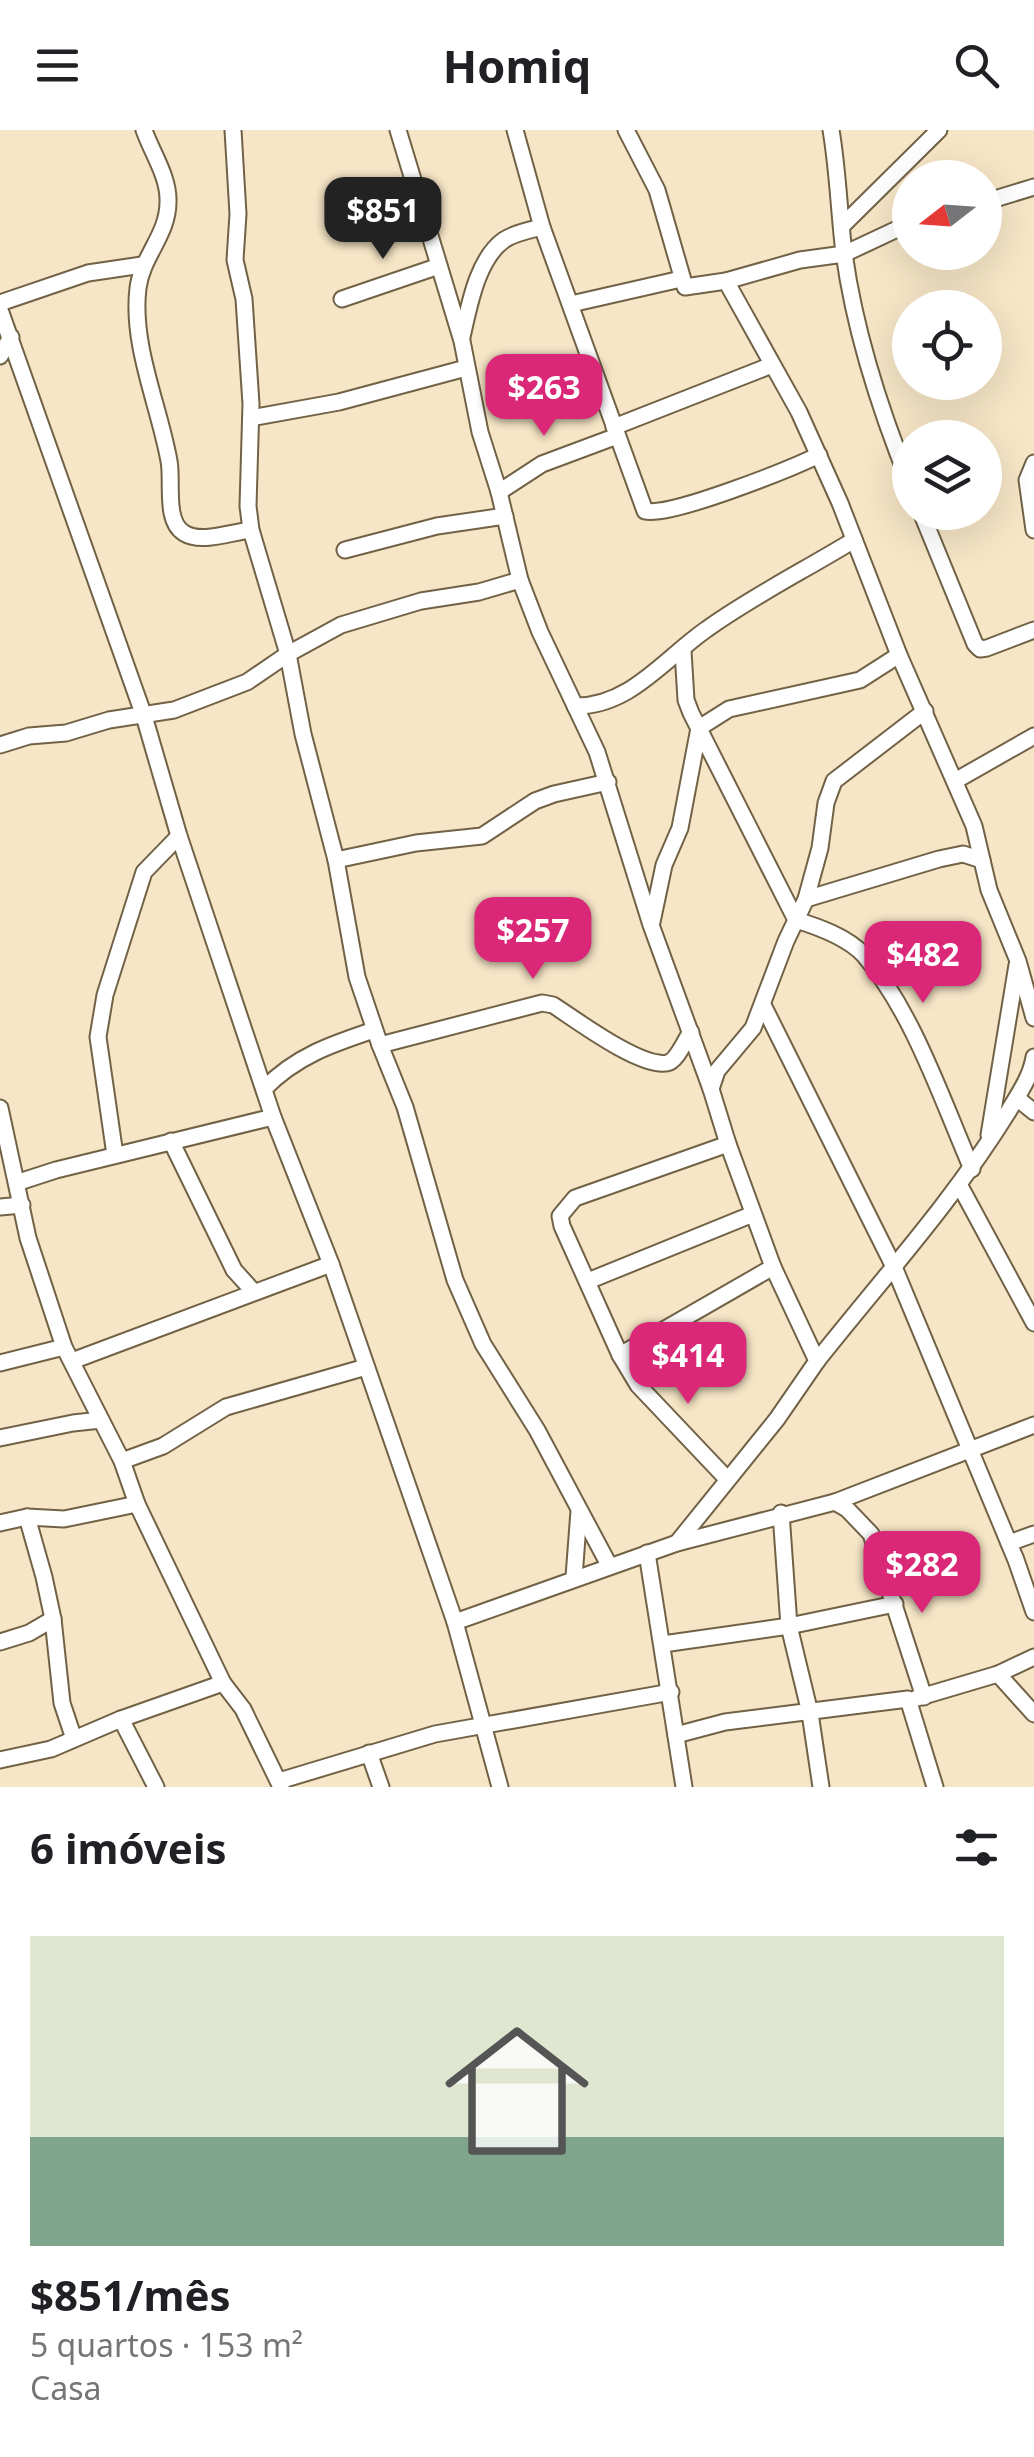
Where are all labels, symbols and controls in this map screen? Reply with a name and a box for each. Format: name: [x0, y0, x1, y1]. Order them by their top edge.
text: Homiq: [443, 35, 591, 96]
icon: menu: [30, 38, 85, 93]
icon: search: [949, 38, 1004, 93]
north arrow: [892, 160, 1002, 270]
map controls: [892, 160, 1002, 530]
pin: $851: [324, 177, 442, 262]
text: $851: [346, 188, 420, 231]
button: locate: [892, 290, 1002, 400]
pin: $263: [485, 354, 603, 439]
text: $263: [507, 365, 581, 408]
button: layers: [892, 420, 1002, 530]
pin: $257: [474, 897, 592, 982]
text: $257: [496, 908, 570, 951]
pin: $482: [864, 921, 982, 1006]
text: $482: [886, 932, 960, 975]
pin: $414: [629, 1322, 747, 1407]
text: $414: [651, 1333, 725, 1376]
pin: $282: [863, 1531, 981, 1616]
text: $282: [885, 1542, 959, 1585]
text: 6 imóveis: [30, 1819, 227, 1876]
icon: filters: [949, 1820, 1004, 1875]
icon: home: [427, 2001, 607, 2181]
text: $851/mês: [30, 2266, 231, 2323]
text: 5 quartos · 153 m²: [30, 2323, 303, 2366]
text: Casa: [30, 2366, 101, 2409]

